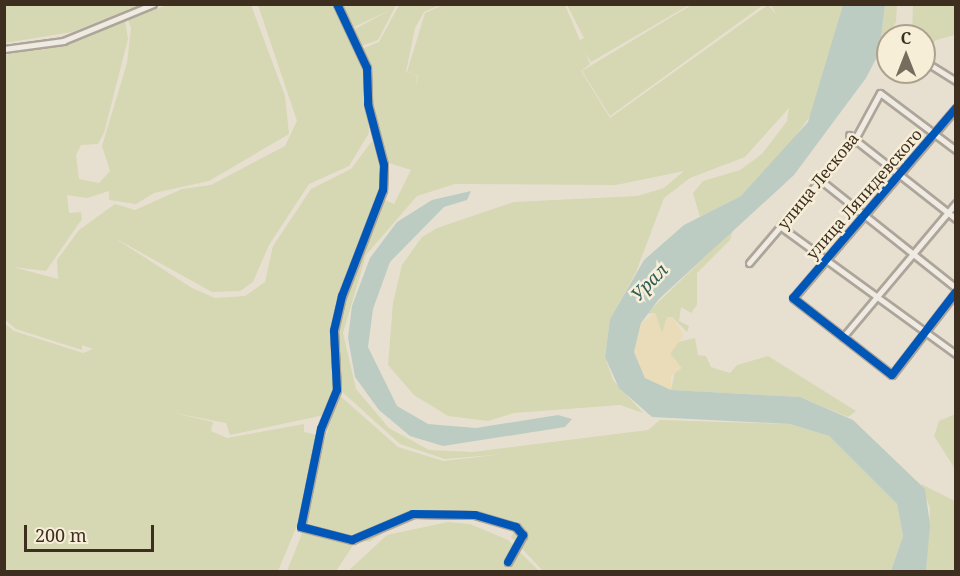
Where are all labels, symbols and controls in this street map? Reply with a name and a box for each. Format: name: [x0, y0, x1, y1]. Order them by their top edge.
north arrow: [876, 24, 936, 84]
text: С: [901, 27, 911, 49]
street label: улица Ляпидевского: [802, 125, 926, 263]
street label: улица Лескова: [773, 129, 863, 233]
water label: Урал: [626, 259, 672, 305]
scale bar: [27, 513, 158, 551]
text: 200 m: [35, 523, 87, 547]

